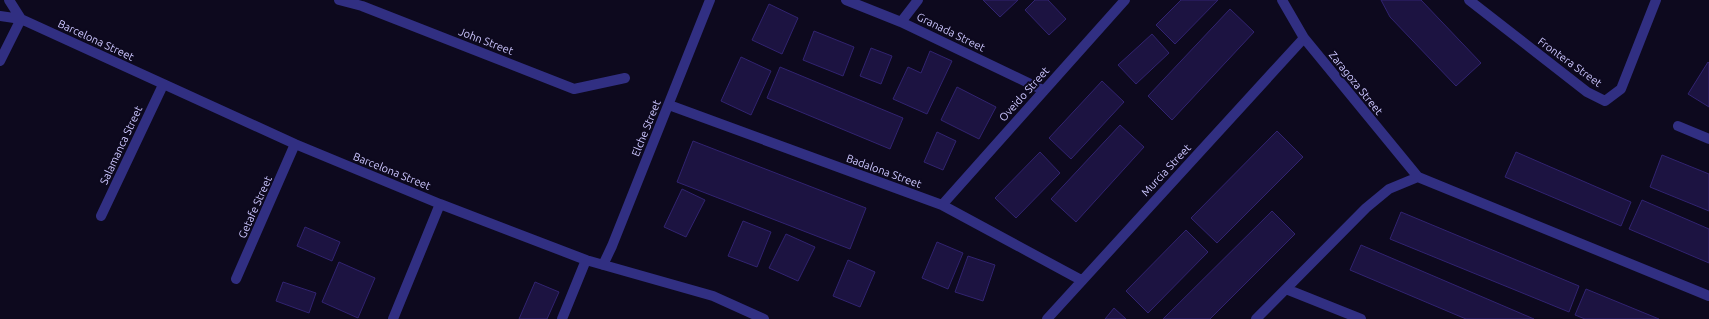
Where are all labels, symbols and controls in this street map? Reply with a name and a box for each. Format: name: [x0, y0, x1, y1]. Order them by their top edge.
street label: Granada Street: [915, 10, 988, 54]
street label: Barcelona Street: [56, 17, 137, 63]
street label: John Street: [457, 25, 516, 57]
street label: Frontera Street: [1536, 35, 1605, 90]
street label: Zaragoza Street: [1327, 49, 1386, 118]
street label: Oveido Street: [997, 64, 1052, 124]
street label: Elche Street: [629, 97, 663, 158]
street label: Salamanca Street: [98, 103, 145, 186]
street label: Murcia Street: [1139, 141, 1194, 198]
street label: Barcelona Street: [352, 150, 433, 192]
street label: Badalona Street: [845, 152, 924, 190]
street label: Getafe Street: [236, 173, 274, 240]

